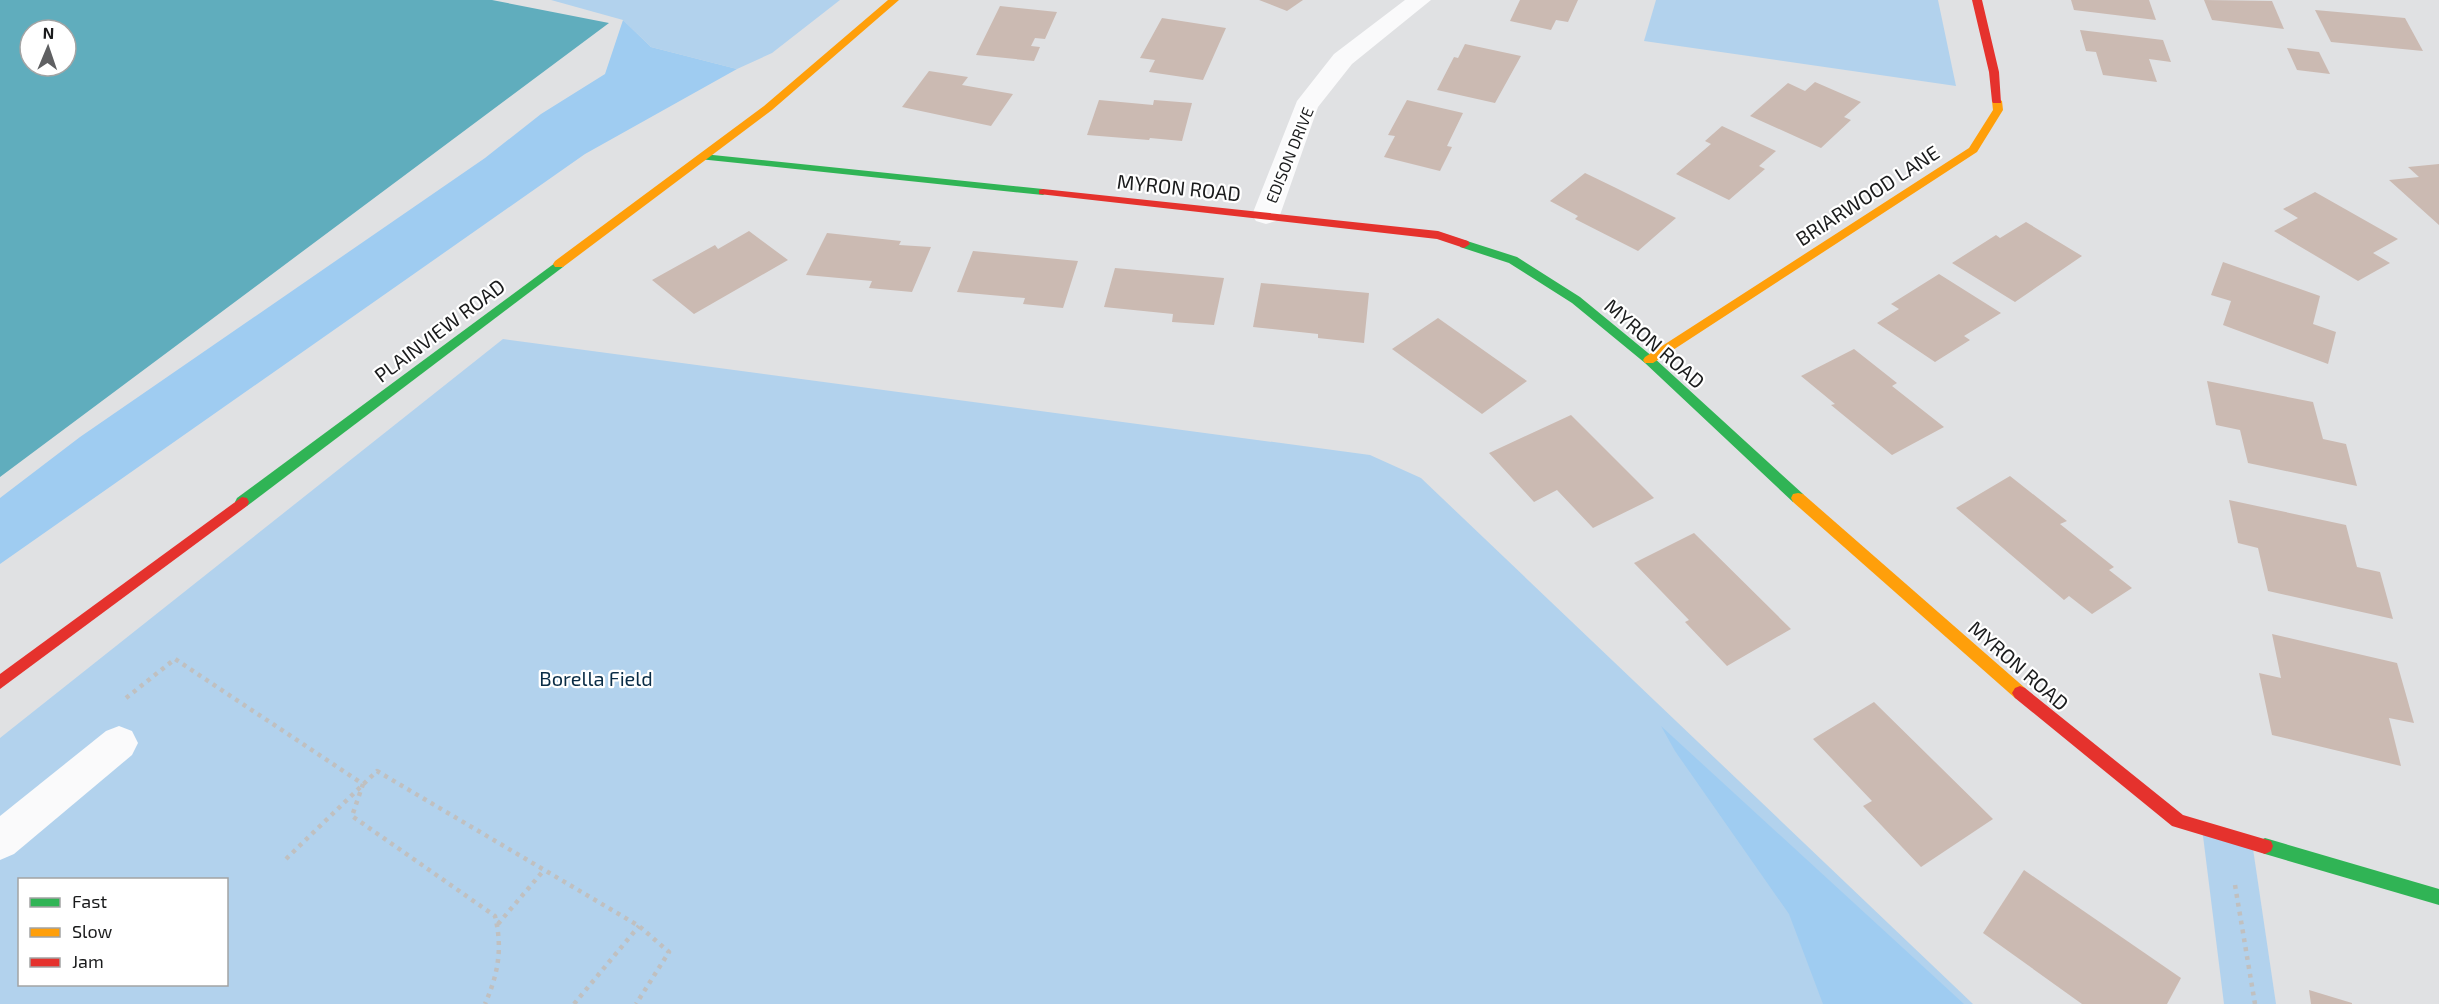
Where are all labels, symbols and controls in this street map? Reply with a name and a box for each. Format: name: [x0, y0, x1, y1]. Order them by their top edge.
north arrow: [18, 18, 78, 78]
text: N: [42, 23, 55, 42]
street label: EDISON DRIVE: [1261, 104, 1317, 206]
street label: BRIARWOOD LANE: [1791, 140, 1943, 250]
street label: MYRON ROAD: [1116, 169, 1242, 205]
street label: PLAINVIEW ROAD: [369, 273, 509, 387]
street label: MYRON ROAD: [1600, 293, 1710, 393]
street label: MYRON ROAD: [1964, 615, 2074, 715]
park label: Borella Field: [539, 666, 653, 690]
legend: [18, 878, 228, 986]
text: Fast: [72, 890, 107, 912]
text: Slow: [72, 920, 113, 942]
text: Jam: [72, 950, 104, 972]

